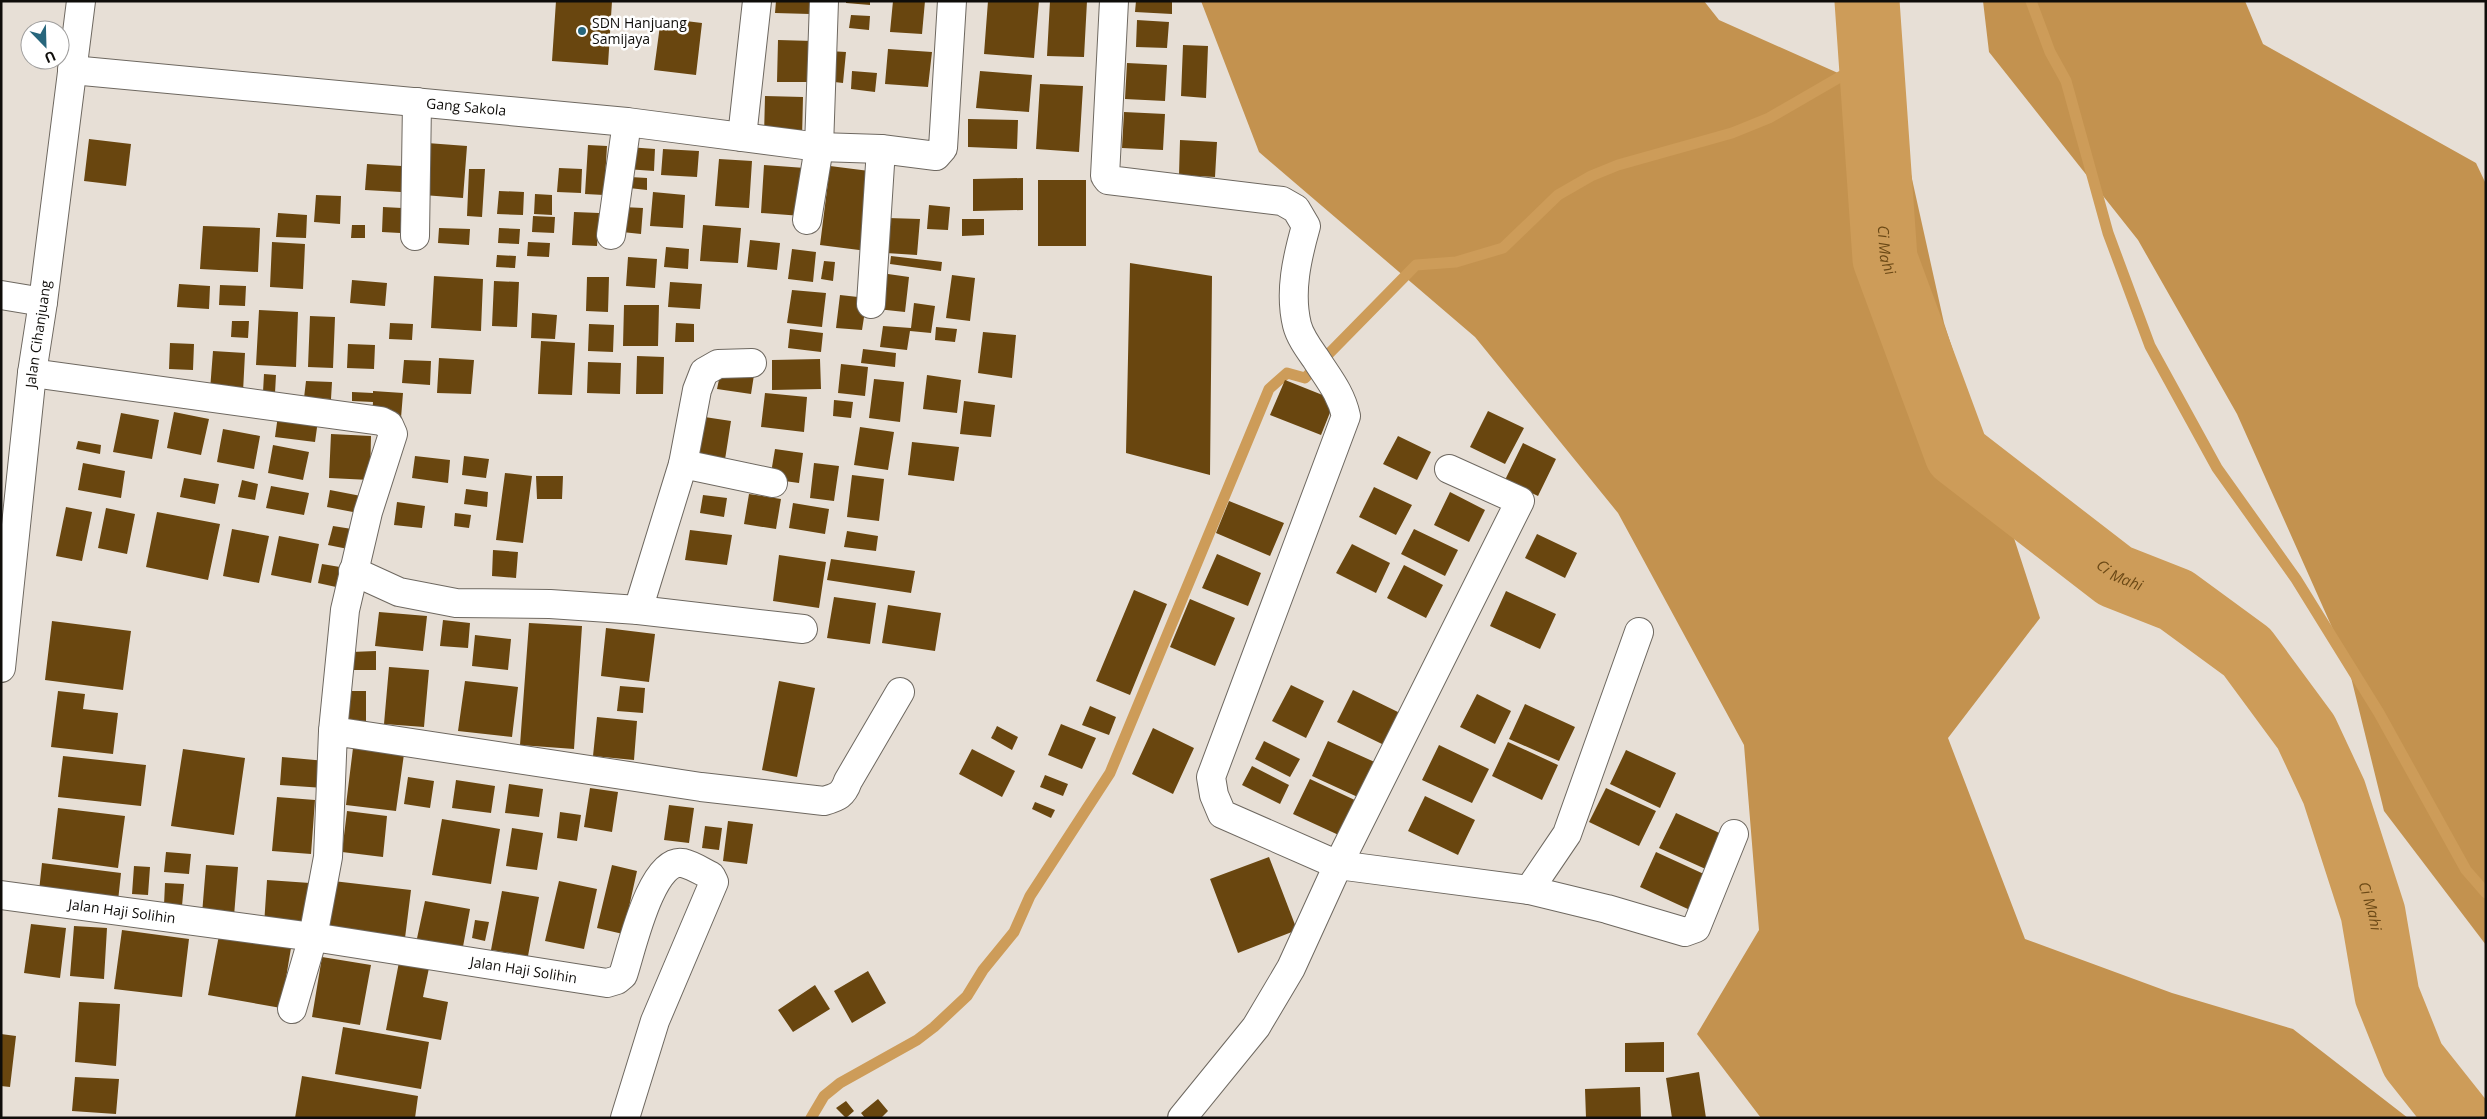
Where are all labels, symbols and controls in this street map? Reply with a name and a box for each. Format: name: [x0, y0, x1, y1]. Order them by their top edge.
place label: SDN Hanjuang Samijaya: [592, 13, 687, 48]
north arrow: [20, 20, 70, 70]
marker: SDN Hanjuang Samijaya: [576, 25, 588, 37]
text: U: [42, 47, 59, 68]
street label: Gang Sakola: [425, 93, 507, 120]
water label: Ci Mahi: [1874, 225, 1901, 278]
street label: Jalan Cihanjuang: [20, 279, 55, 391]
water label: Ci Mahi: [2093, 554, 2146, 595]
water label: Ci Mahi: [2354, 879, 2387, 932]
street label: Jalan Haji Solihin: [65, 894, 177, 927]
street label: Jalan Haji Solihin: [467, 951, 578, 987]

